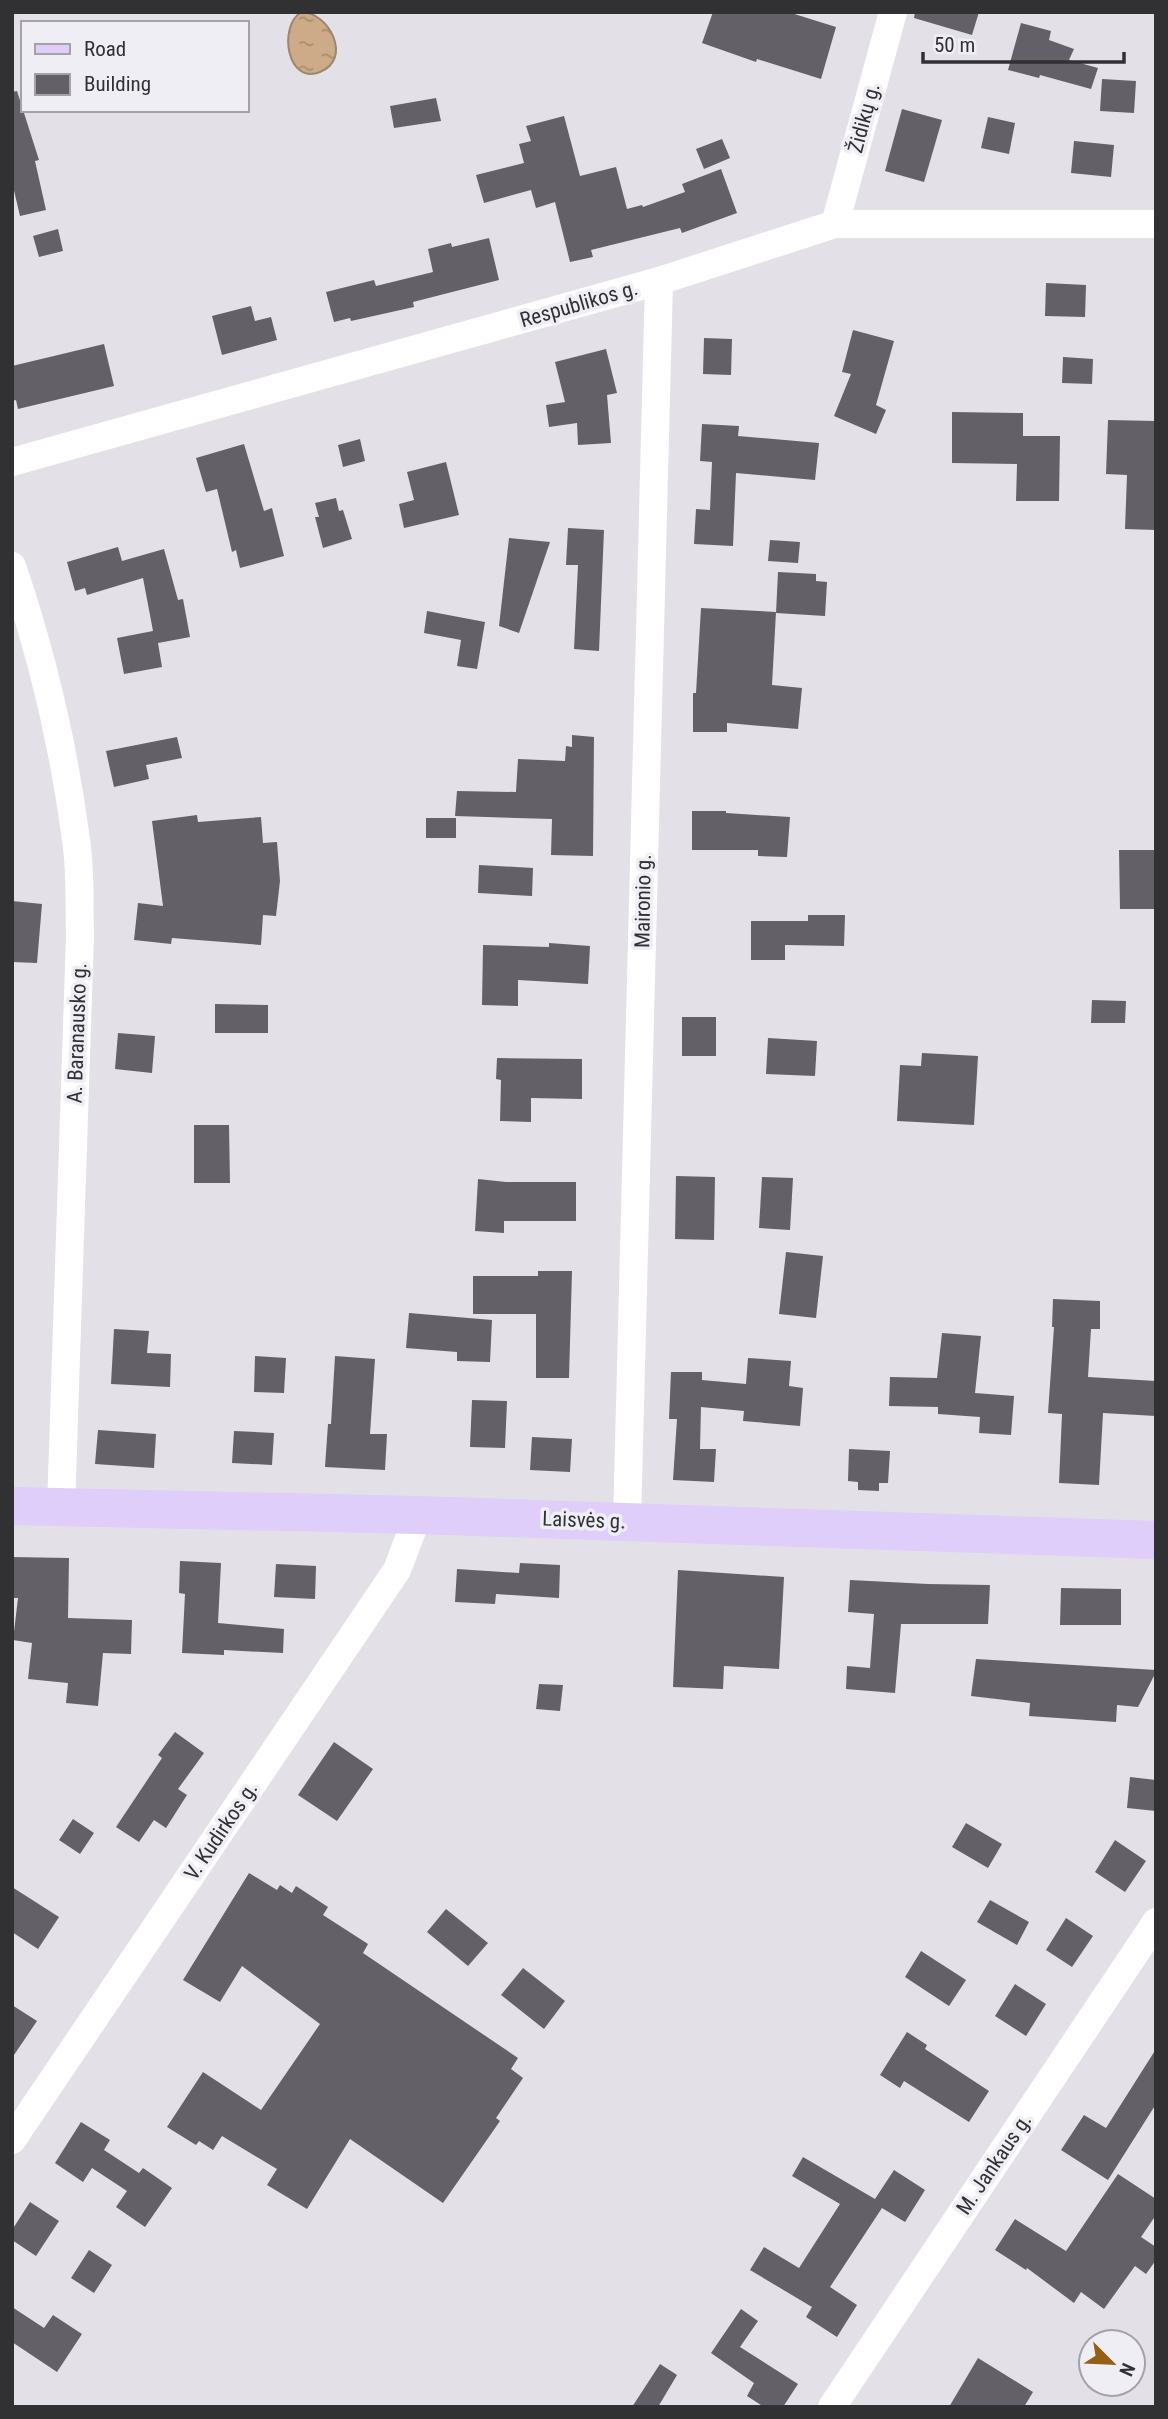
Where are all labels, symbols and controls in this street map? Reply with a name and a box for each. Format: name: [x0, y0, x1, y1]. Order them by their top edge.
legend: [21, 21, 248, 112]
scale bar: [923, 21, 1124, 65]
text: 50 m: [934, 33, 975, 57]
text: Road: [84, 37, 126, 61]
text: Building: [84, 72, 151, 96]
street label: Židikų g.: [843, 80, 885, 156]
street label: Respublikos g.: [517, 276, 641, 332]
street label: Maironio g.: [630, 854, 656, 948]
street label: A. Baranausko g.: [63, 962, 91, 1104]
street label: Laisvės g.: [542, 1507, 626, 1533]
street label: V. Kudirkos g.: [179, 1777, 263, 1885]
street label: M. Jankaus g.: [951, 2109, 1037, 2219]
north arrow: [1077, 2328, 1147, 2398]
text: N: [1114, 2360, 1140, 2380]

